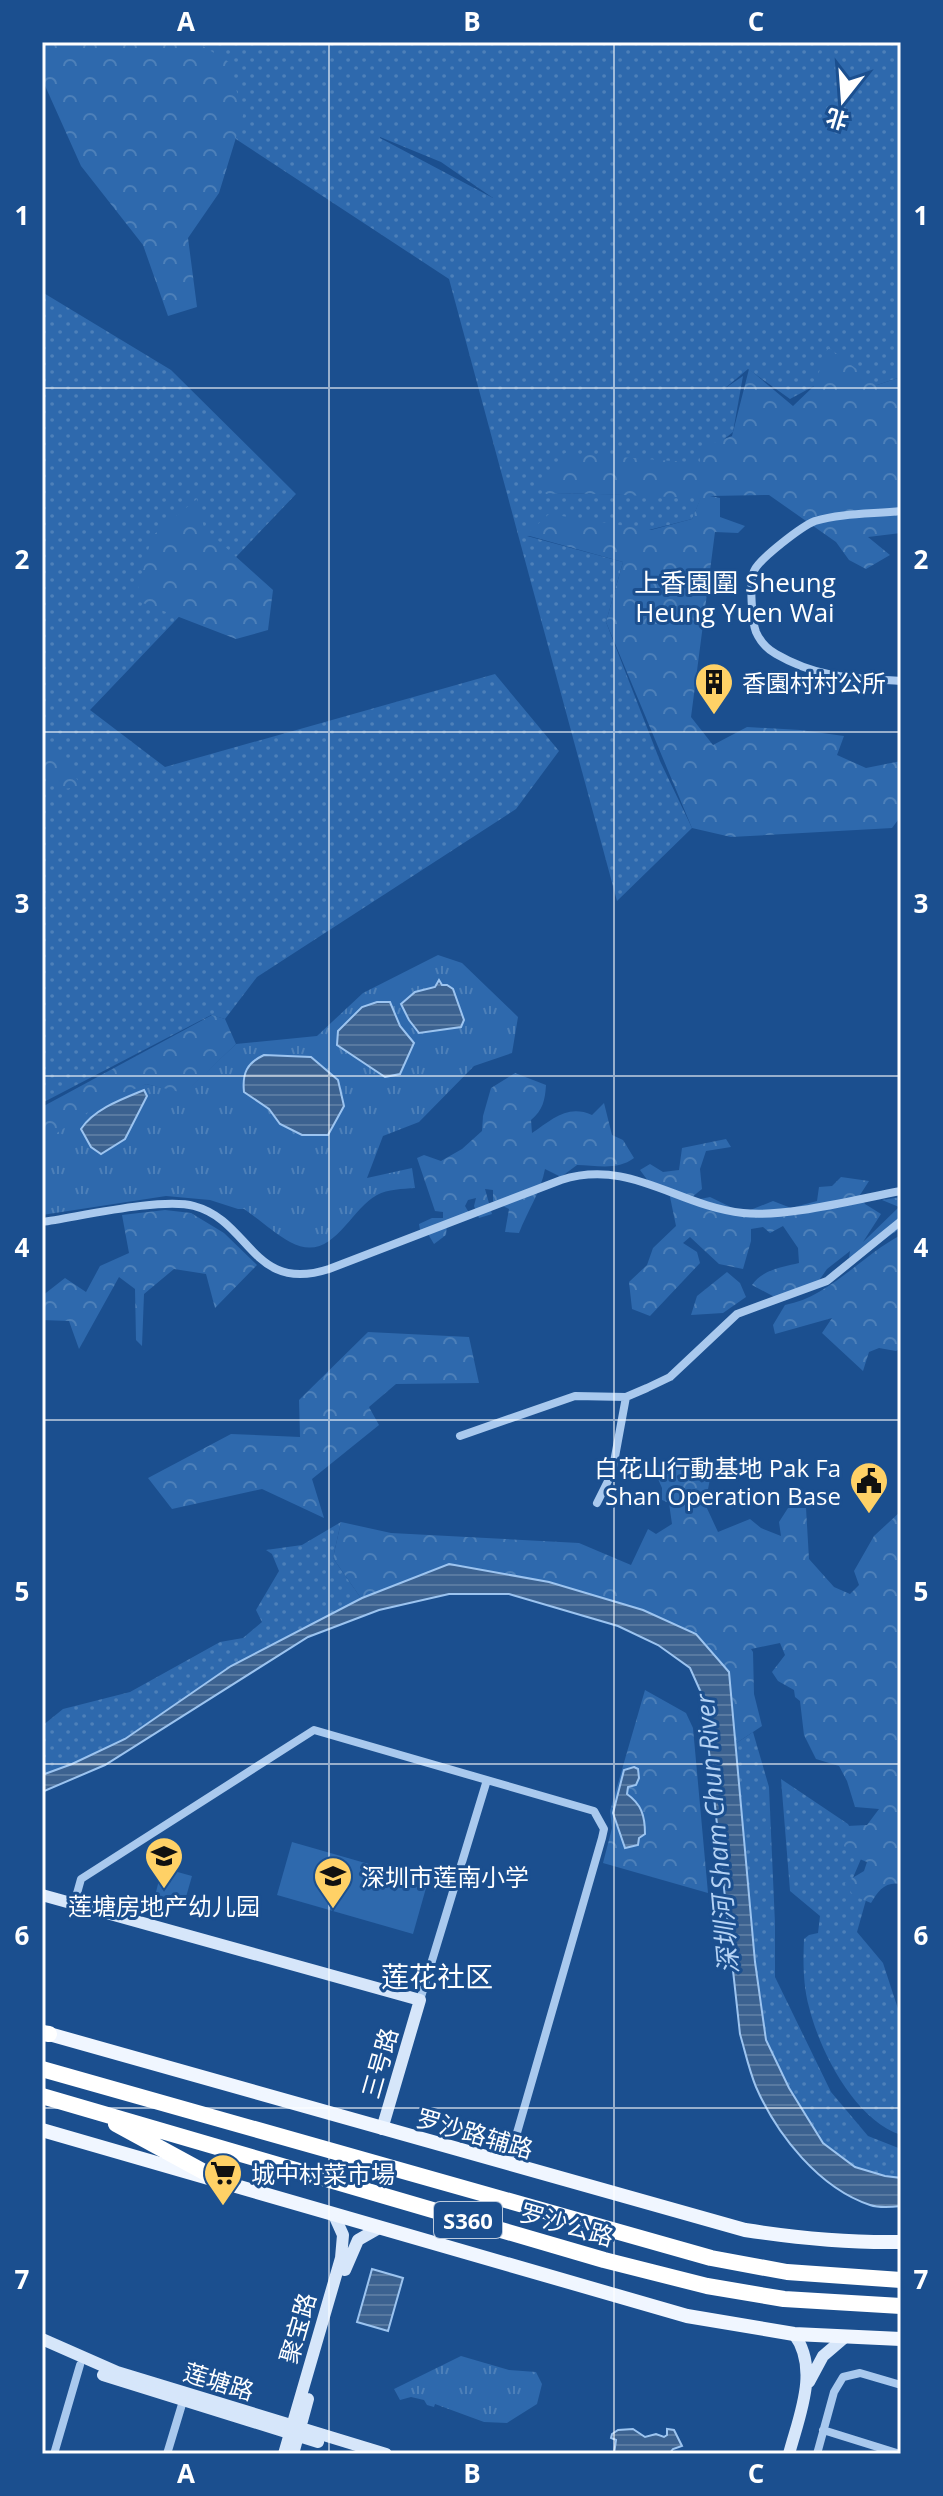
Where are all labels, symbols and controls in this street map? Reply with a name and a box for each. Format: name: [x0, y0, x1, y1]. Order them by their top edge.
text: A: [177, 3, 195, 39]
text: B: [463, 3, 481, 39]
text: C: [748, 3, 764, 39]
north arrow: [803, 60, 883, 140]
text: 北: [822, 103, 852, 138]
text: 1: [15, 197, 29, 233]
text: 1: [914, 197, 928, 233]
text: 2: [15, 541, 30, 577]
text: 2: [914, 541, 929, 577]
district label: 上香園圍 Sheung Heung Yuen Wai: [634, 564, 836, 630]
building icon: 香園村村公所: [693, 661, 735, 716]
place label: 香園村村公所: [742, 666, 886, 699]
text: 3: [15, 885, 29, 921]
text: 3: [914, 885, 928, 921]
text: 4: [15, 1229, 30, 1265]
text: 4: [914, 1229, 929, 1265]
place label: 白花山行動基地 Pak Fa Shan Operation Base: [594, 1451, 841, 1512]
public building icon: 白花山行動基地 Pak Fa Shan Operation Base: [848, 1460, 890, 1515]
text: 5: [15, 1573, 29, 1609]
text: 5: [914, 1573, 928, 1609]
water label: 深圳河 Sham Chun River: [686, 1691, 746, 1975]
school or university icon: 莲塘房地产幼儿园: [143, 1835, 185, 1890]
school or university icon: 深圳市莲南小学: [312, 1855, 354, 1910]
place label: 深圳市莲南小学: [361, 1860, 529, 1893]
place label: 莲塘房地产幼儿园: [68, 1889, 260, 1922]
text: 6: [15, 1917, 30, 1953]
text: 6: [914, 1917, 929, 1953]
district label: 莲花社区: [381, 1957, 493, 1995]
street label: 三号路: [353, 2024, 405, 2102]
street label: 罗沙路辅路: [413, 2101, 537, 2165]
supermarket icon: 城中村菜市場: [202, 2152, 244, 2207]
place label: 城中村菜市場: [251, 2157, 395, 2190]
street label: 罗沙公路: [516, 2195, 618, 2253]
road number: S360: [434, 2202, 502, 2238]
text: 7: [15, 2261, 30, 2297]
text: 7: [914, 2261, 929, 2297]
street label: 聚宝路: [271, 2289, 323, 2367]
street label: 莲塘路: [180, 2355, 258, 2407]
text: A: [177, 2455, 195, 2491]
text: B: [463, 2455, 481, 2491]
text: C: [748, 2455, 764, 2491]

